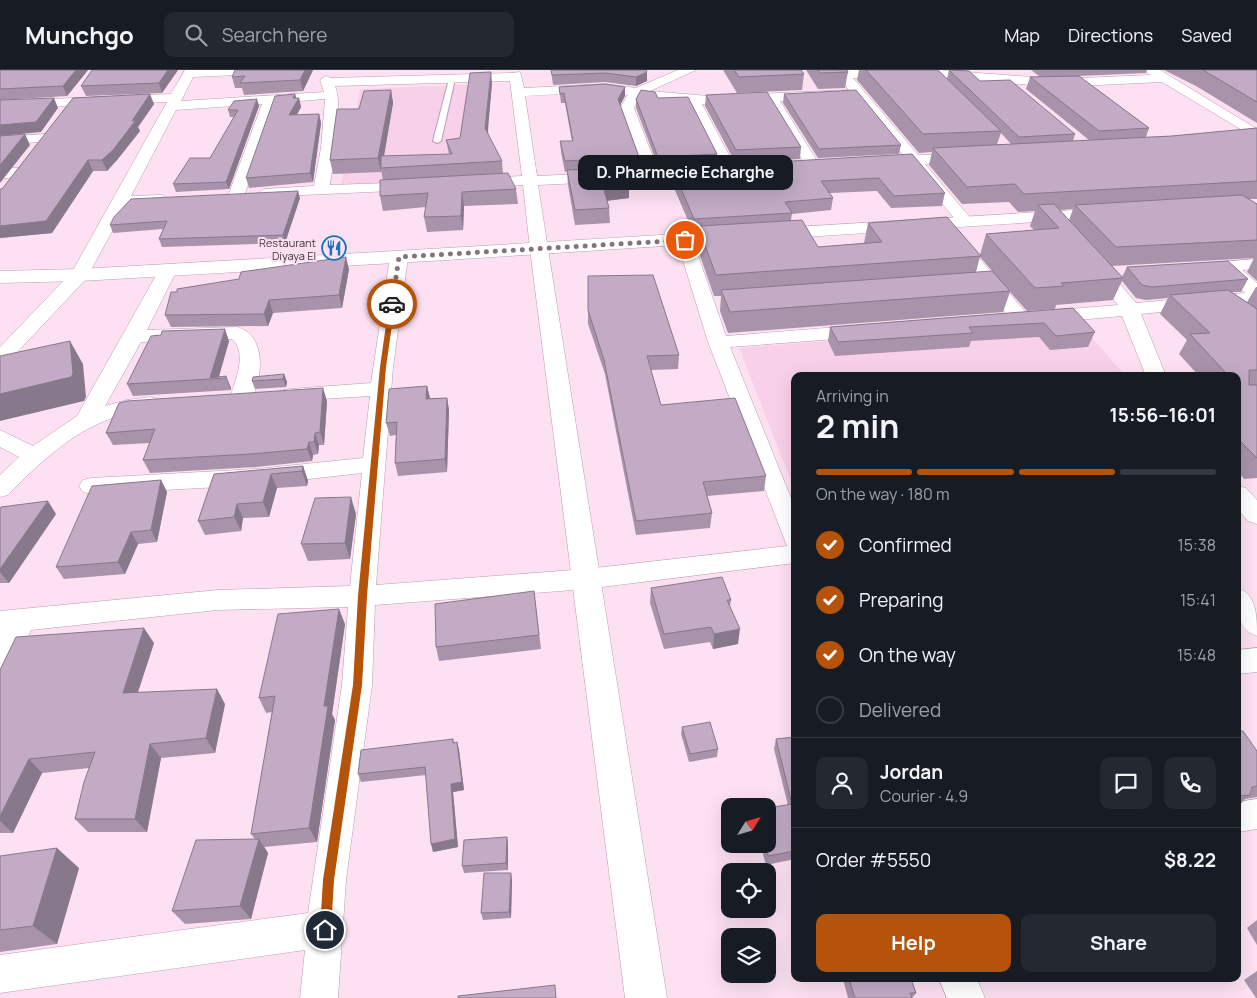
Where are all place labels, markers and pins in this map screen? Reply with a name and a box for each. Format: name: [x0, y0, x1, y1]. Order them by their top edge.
callout: D. Pharmecie Echarghe: [578, 155, 792, 190]
pin: [664, 219, 706, 261]
place label: Restaurant Diyaya El: [259, 235, 316, 263]
restaurant icon: Restaurant Diyaya El: [321, 235, 347, 261]
pin: [304, 909, 346, 951]

